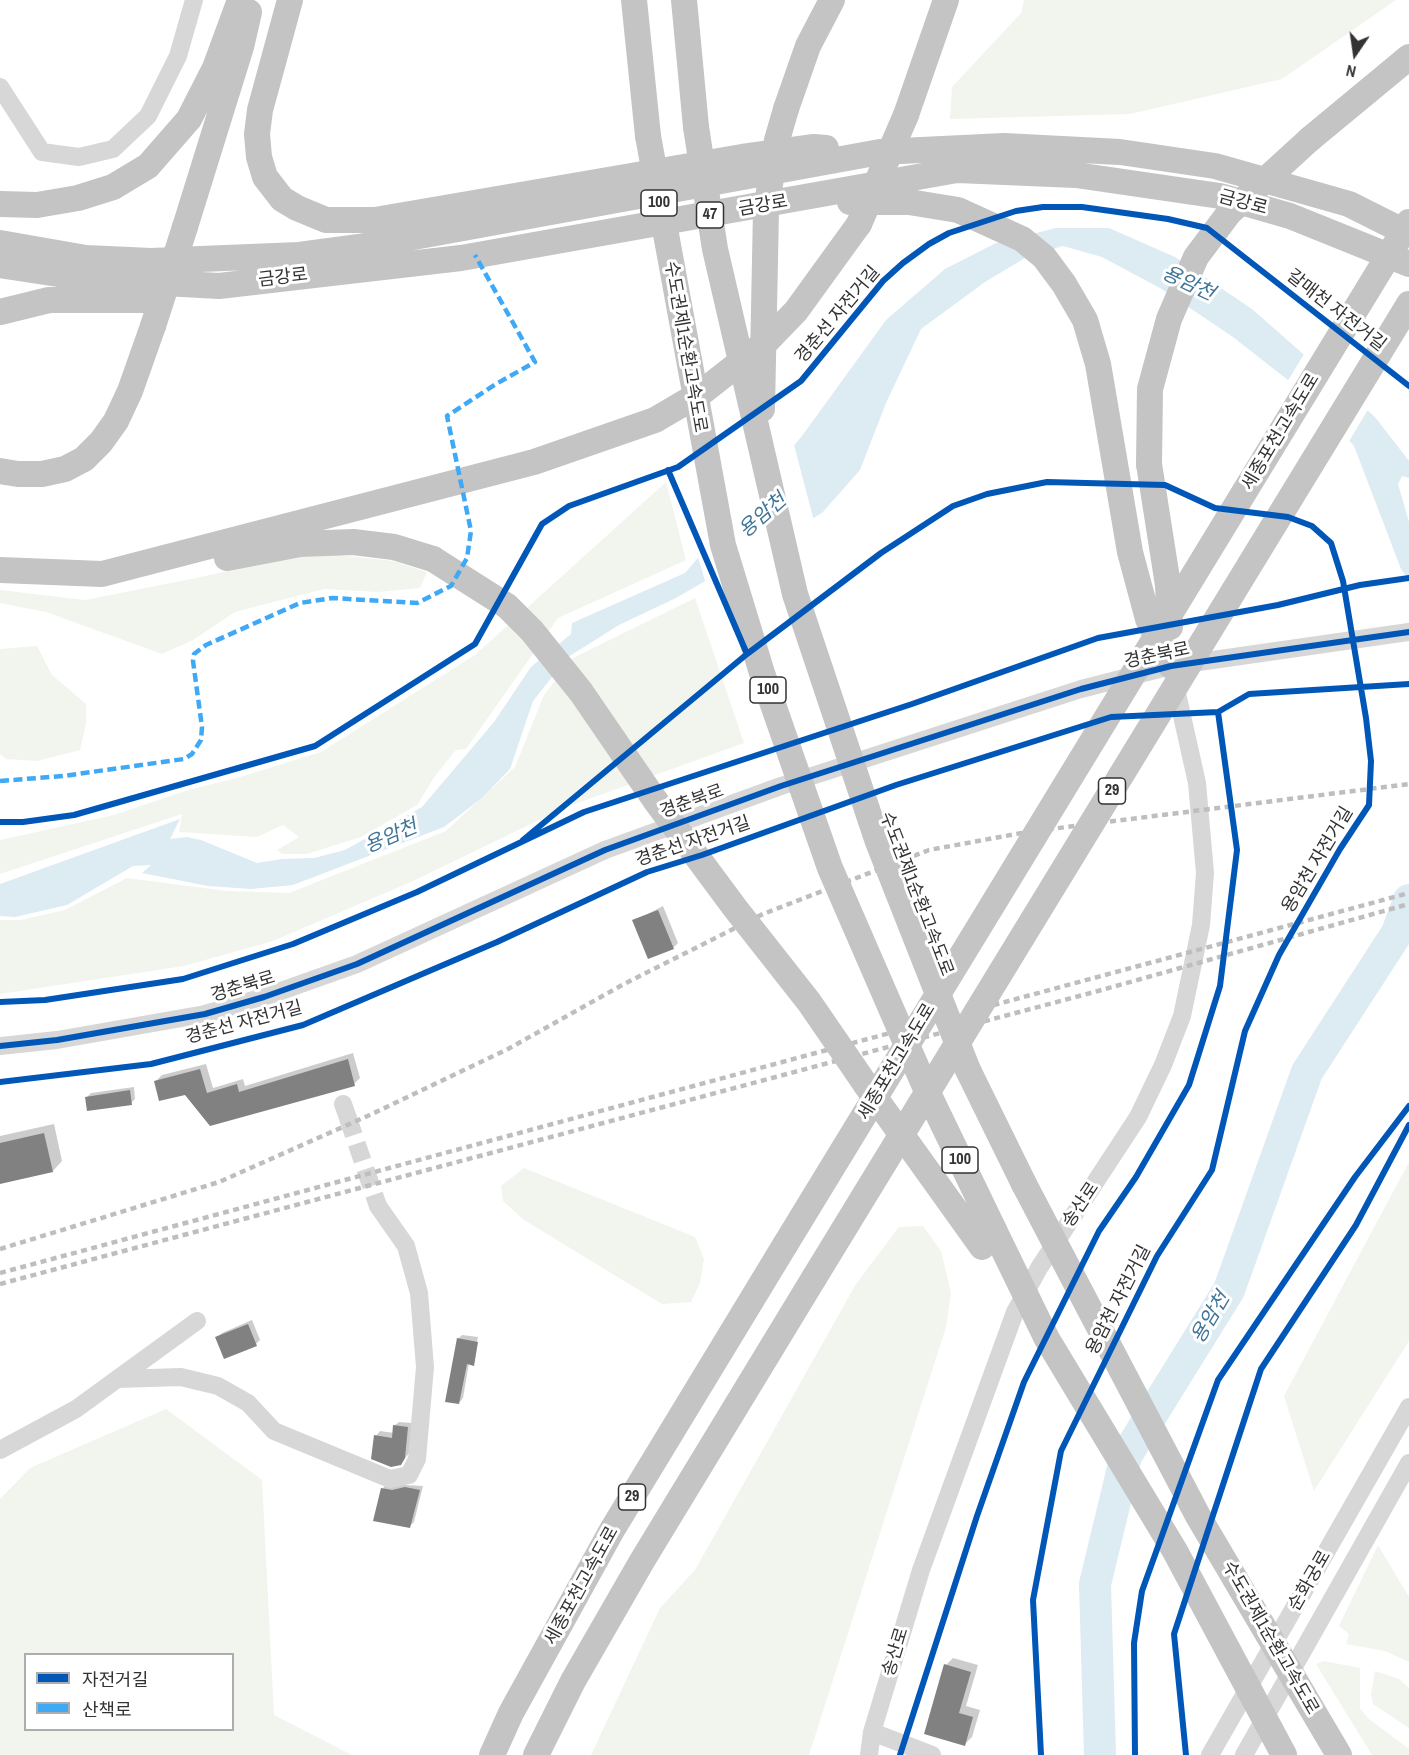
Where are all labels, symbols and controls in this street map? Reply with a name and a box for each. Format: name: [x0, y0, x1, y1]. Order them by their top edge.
north arrow: [1325, 24, 1385, 84]
text: N: [1344, 60, 1358, 83]
street label: 금강로: [1216, 186, 1270, 220]
road number: 100: [641, 190, 677, 216]
street label: 금강로: [737, 191, 789, 221]
road number: 47: [696, 202, 724, 228]
street label: 수도권제1순환고속도로: [659, 260, 711, 434]
water label: 용암천: [1158, 261, 1218, 307]
street label: 경춘선 자전거길: [791, 262, 885, 368]
street label: 금강로: [257, 264, 309, 292]
street label: 갈매천 자전거길: [1282, 266, 1390, 356]
street label: 세종포천고속도로: [1238, 370, 1324, 494]
water label: 용암천: [734, 489, 792, 543]
street label: 경춘북로: [1122, 639, 1192, 673]
road number: 100: [750, 677, 786, 703]
road number: 29: [1098, 778, 1126, 804]
street label: 경춘북로: [657, 781, 727, 823]
street label: 용암천 자전거길: [1278, 803, 1358, 917]
street label: 수도권제1순환고속도로: [875, 809, 957, 979]
street label: 경춘선 자전거길: [633, 812, 753, 872]
water label: 용암천: [361, 815, 421, 859]
street label: 경춘북로: [208, 967, 278, 1007]
street label: 경춘선 자전거길: [183, 997, 305, 1049]
street label: 세종포천고속도로: [854, 1000, 940, 1124]
road number: 100: [942, 1147, 978, 1173]
street label: 송산로: [1058, 1178, 1104, 1232]
street label: 용암천 자전거길: [1082, 1242, 1156, 1358]
water label: 용암천: [1186, 1288, 1236, 1348]
road number: 29: [618, 1484, 646, 1510]
street label: 세종포천고속도로: [540, 1523, 624, 1649]
street label: 순화궁로: [1284, 1547, 1336, 1615]
street label: 수도권제1순환고속도로: [1217, 1557, 1323, 1719]
street label: 송산로: [878, 1625, 914, 1679]
legend: [24, 1653, 234, 1731]
text: 자전거길: [82, 1667, 148, 1692]
text: 산책로: [82, 1697, 132, 1722]

